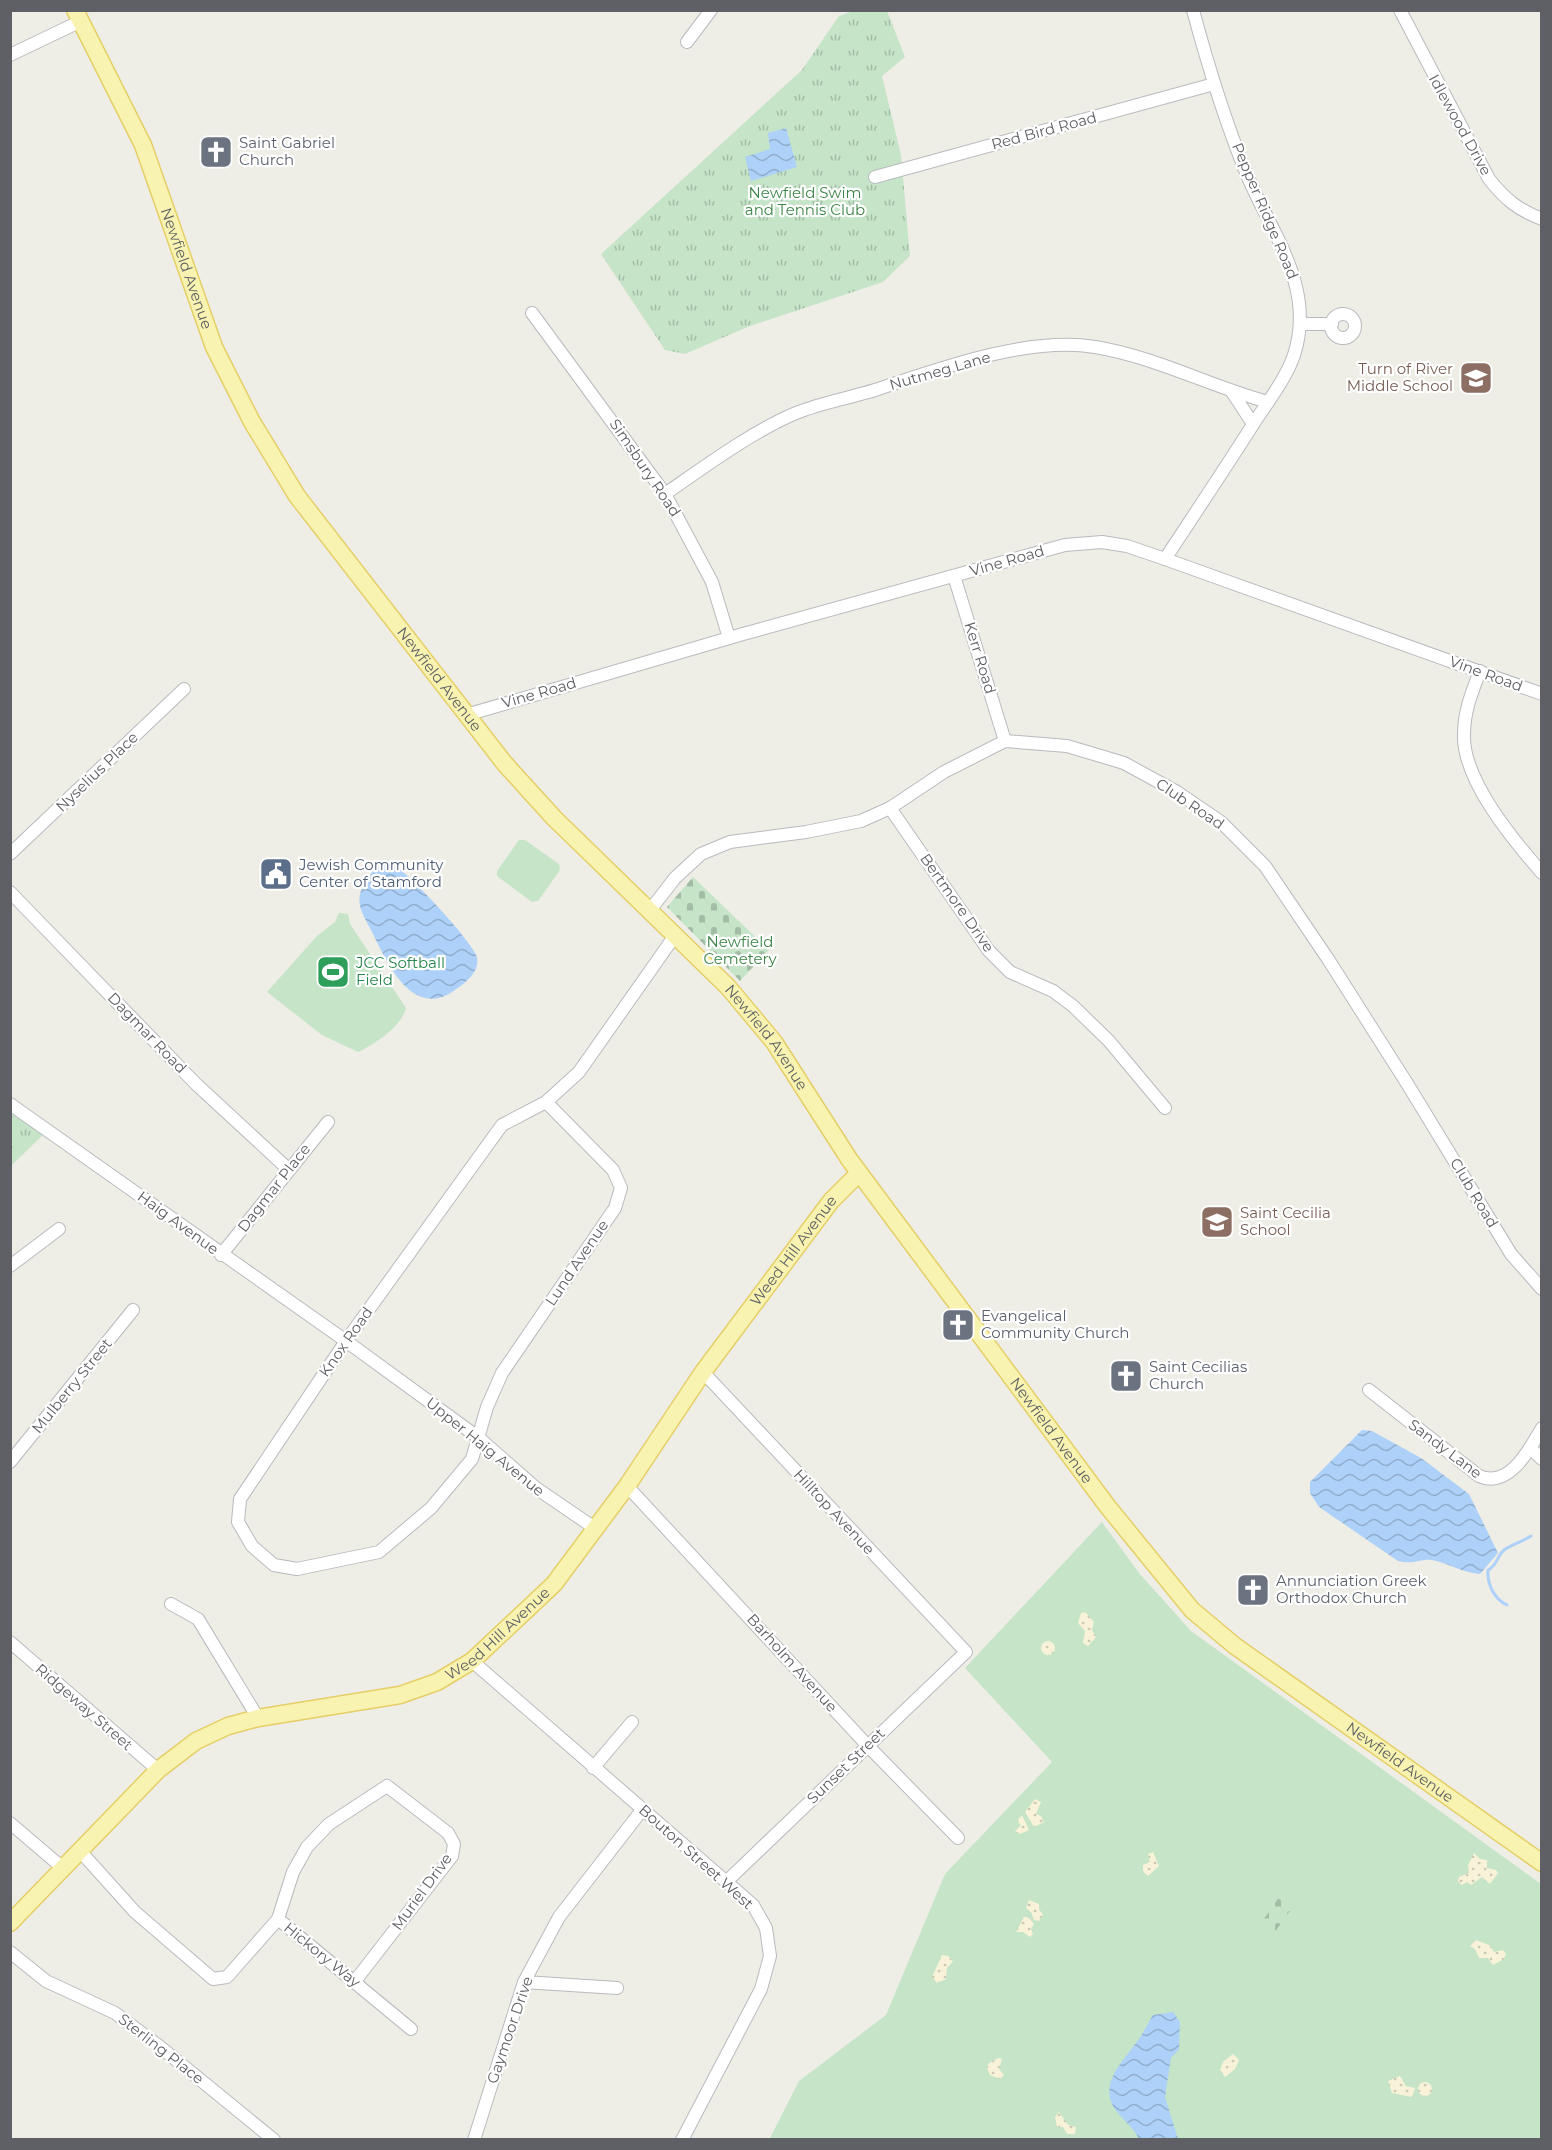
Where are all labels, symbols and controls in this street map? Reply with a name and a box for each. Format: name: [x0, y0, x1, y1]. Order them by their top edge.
street label: Idlewood Drive: [1425, 71, 1496, 179]
street label: Red Bird Road: [989, 107, 1099, 154]
place label: Saint Gabriel Church: [239, 133, 335, 169]
church icon: Saint Gabriel Church: [198, 134, 234, 170]
street label: Pepper Ridge Road: [1228, 140, 1303, 282]
park label: Newfield Swim and Tennis Club: [745, 183, 865, 219]
street label: Newfield Avenue: [157, 205, 217, 332]
street label: Nutmeg Lane: [887, 347, 993, 394]
place label: Turn of River Middle School: [1347, 359, 1453, 395]
school or university icon: Turn of River Middle School: [1458, 360, 1494, 396]
street label: Simsbury Road: [606, 415, 685, 520]
street label: Vine Road: [967, 541, 1046, 580]
street label: Kerr Road: [961, 619, 1000, 696]
street label: Newfield Avenue: [393, 623, 486, 735]
street label: Vine Road: [1447, 652, 1525, 696]
street label: Vine Road: [499, 673, 578, 712]
street label: Nyselius Place: [52, 728, 142, 816]
street label: Club Road: [1153, 774, 1228, 833]
street label: Bertmore Drive: [916, 850, 998, 956]
place label: Jewish Community Center of Stamford: [298, 855, 444, 891]
public building icon: Jewish Community Center of Stamford: [258, 856, 294, 892]
park label: Newfield Cemetery: [703, 932, 777, 968]
place label: JCC Softball Field: [355, 953, 445, 989]
sports icon: JCC Softball Field: [315, 954, 351, 990]
street label: Newfield Avenue: [721, 980, 812, 1093]
street label: Dagmar Road: [104, 988, 191, 1077]
street label: Dagmar Place: [233, 1140, 314, 1236]
street label: Club Road: [1446, 1154, 1503, 1231]
street label: Haig Avenue: [134, 1187, 223, 1258]
street label: Weed Hill Avenue: [746, 1192, 841, 1309]
place label: Saint Cecilia School: [1240, 1203, 1331, 1239]
school or university icon: Saint Cecilia School: [1199, 1204, 1235, 1240]
street label: Lund Avenue: [541, 1216, 612, 1309]
street label: Knox Road: [315, 1303, 377, 1380]
place label: Evangelical Community Church: [981, 1306, 1129, 1342]
church icon: Evangelical Community Church: [940, 1307, 976, 1343]
street label: Mulberry Street: [27, 1334, 116, 1437]
place label: Saint Cecilias Church: [1149, 1357, 1247, 1393]
church icon: Saint Cecilias Church: [1108, 1358, 1144, 1394]
street label: Newfield Avenue: [1006, 1374, 1097, 1487]
street label: Upper Haig Avenue: [422, 1393, 548, 1500]
street label: Sandy Lane: [1405, 1415, 1486, 1482]
street label: Hilltop Avenue: [790, 1465, 879, 1558]
place label: Annunciation Greek Orthodox Church: [1276, 1571, 1427, 1607]
church icon: Annunciation Greek Orthodox Church: [1235, 1572, 1271, 1608]
street label: Weed Hill Avenue: [442, 1583, 554, 1684]
street label: Barholm Avenue: [743, 1609, 842, 1716]
street label: Ridgeway Street: [32, 1659, 137, 1754]
street label: Newfield Avenue: [1343, 1718, 1458, 1807]
street label: Sunset Street: [803, 1724, 889, 1808]
street label: Bouton Street West: [635, 1800, 758, 1913]
street label: Muriel Drive: [387, 1849, 456, 1934]
street label: Hickory Way: [280, 1918, 365, 1992]
street label: Gaymoor Drive: [482, 1974, 537, 2086]
street label: Sterling Place: [115, 2009, 208, 2088]

